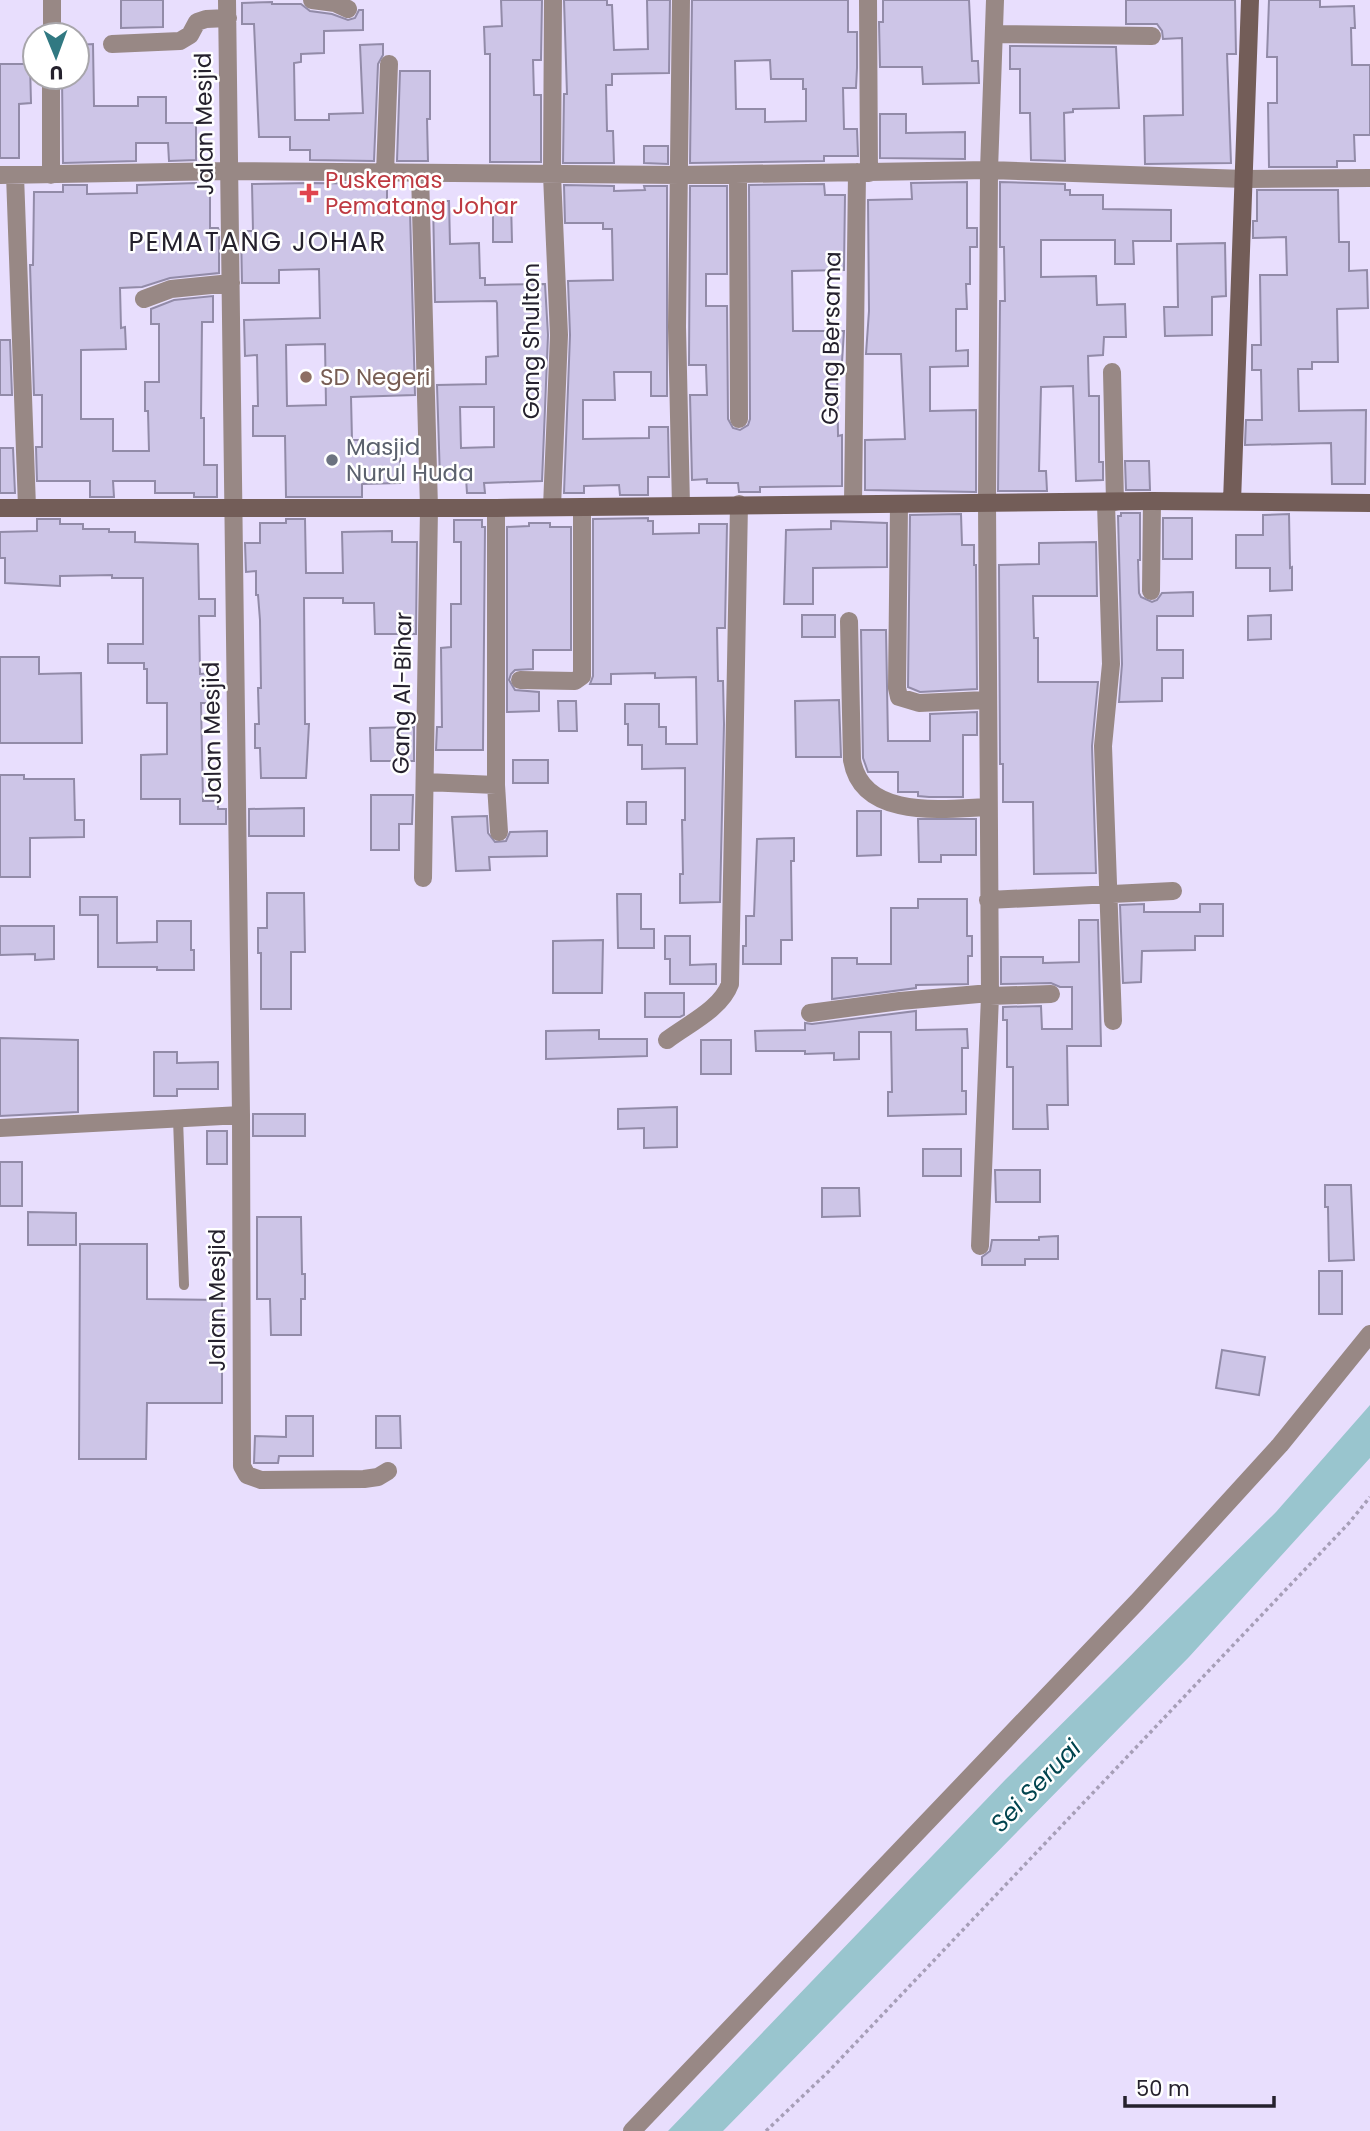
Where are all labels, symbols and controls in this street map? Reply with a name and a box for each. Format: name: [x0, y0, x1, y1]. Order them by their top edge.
north arrow: [21, 21, 91, 91]
street label: Jalan Mesjid: [187, 52, 221, 196]
text: U: [49, 59, 63, 86]
place label: Puskemas Pematang Johar: [325, 164, 518, 222]
marker: Puskemas Pematang Johar: [299, 183, 319, 203]
district label: PEMATANG JOHAR: [129, 224, 387, 260]
street label: Gang Bersama: [813, 251, 849, 425]
street label: Gang Shulton: [515, 263, 547, 419]
place label: SD Negeri: [320, 361, 430, 393]
marker: SD Negeri: [298, 369, 314, 385]
place label: Masjid Nurul Huda: [346, 431, 474, 489]
marker: Masjid Nurul Huda: [324, 452, 340, 468]
street label: Gang Al-Bihar: [385, 612, 419, 774]
street label: Jalan Mesjid: [195, 661, 229, 805]
street label: Jalan Mesjid: [201, 1229, 233, 1371]
water label: Sei Seruai: [983, 1731, 1089, 1839]
scale bar: [1125, 2064, 1274, 2108]
text: 50 m: [1136, 2074, 1190, 2103]

